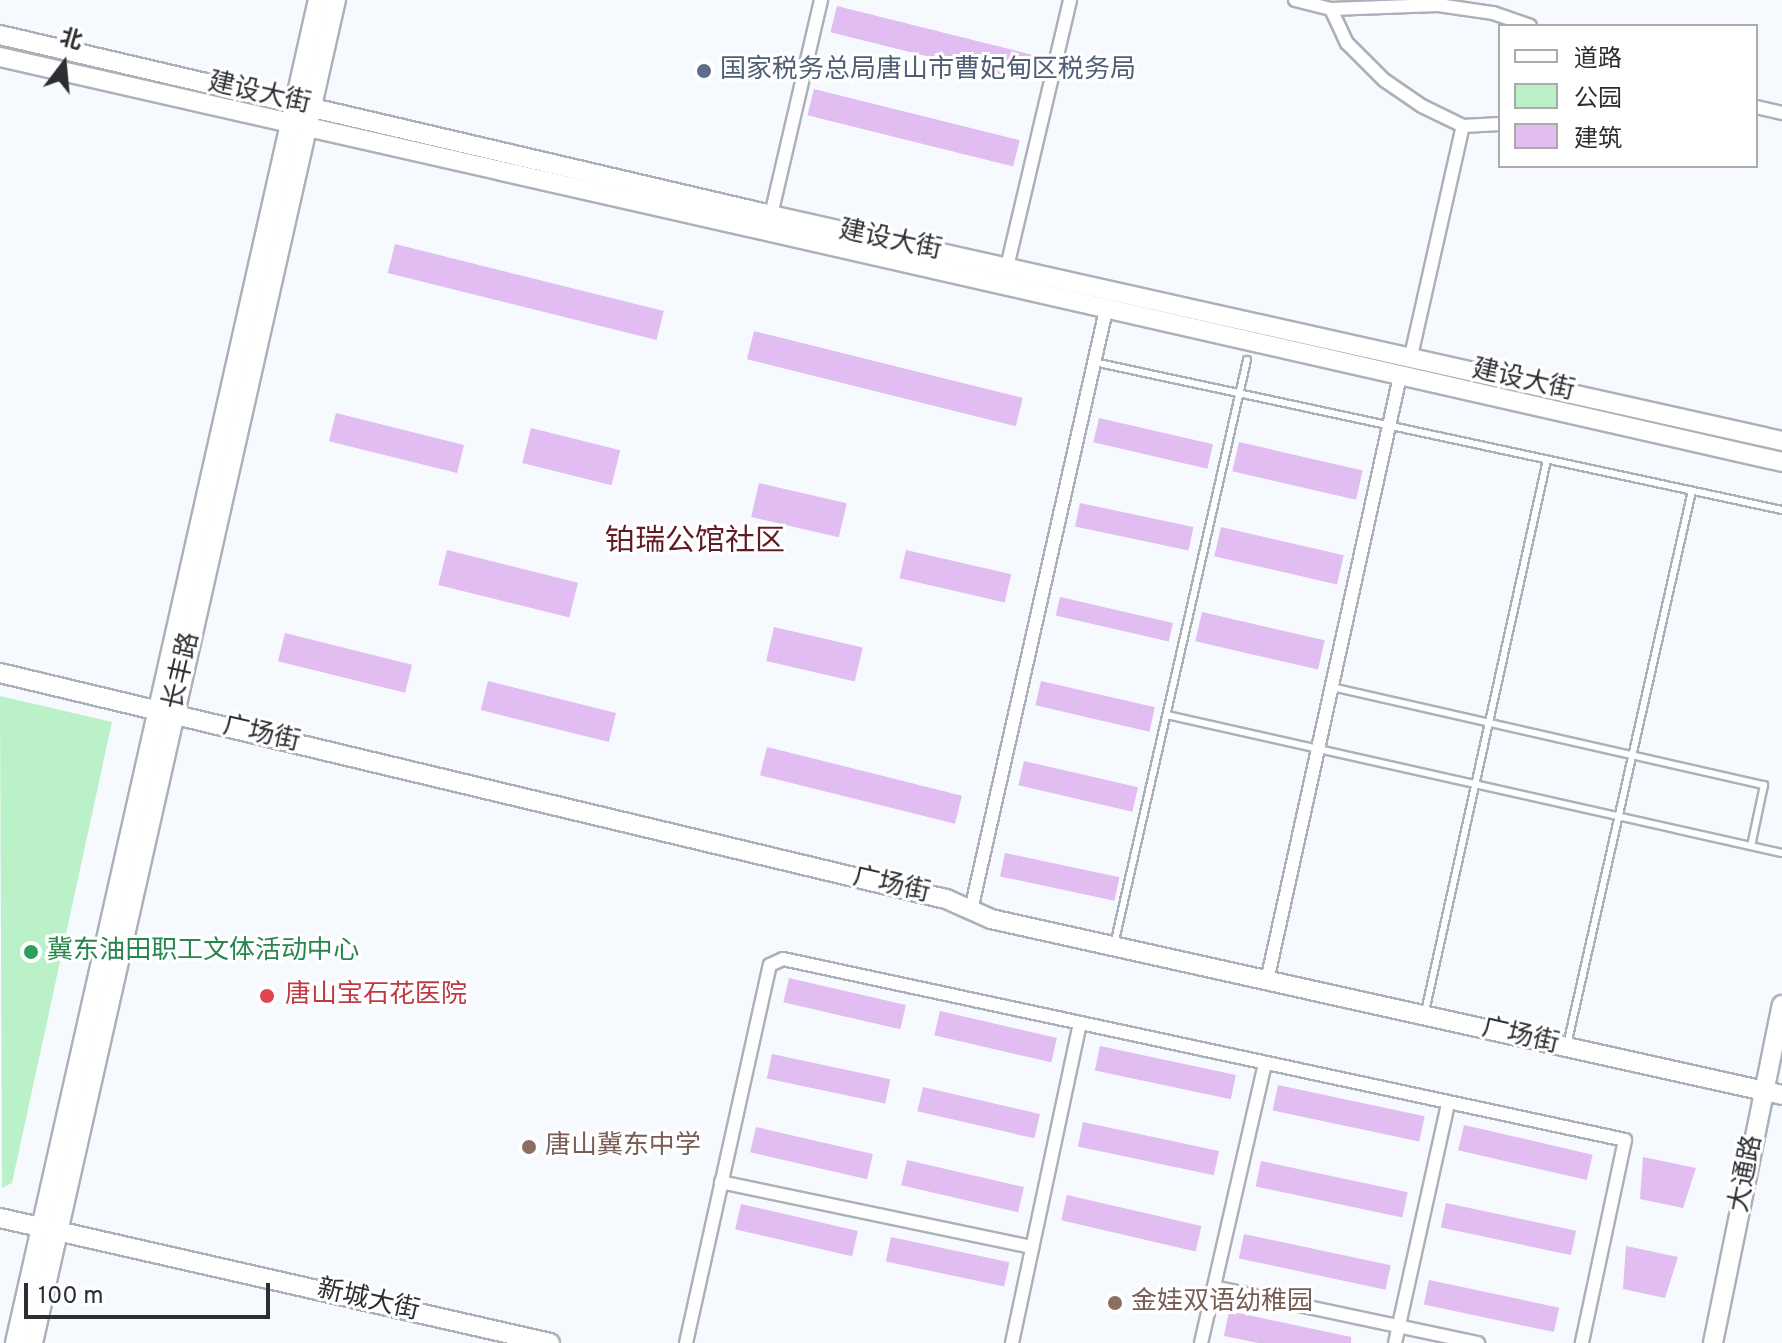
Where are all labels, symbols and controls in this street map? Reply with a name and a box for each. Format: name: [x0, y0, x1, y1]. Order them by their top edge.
north arrow: [24, 24, 104, 104]
text: 北: [56, 24, 85, 56]
legend: [1498, 24, 1758, 168]
text: 道路: [1574, 45, 1622, 75]
place label: 国家税务总局唐山市曹妃甸区税务局: [720, 55, 1136, 87]
marker: 国家税务总局唐山市曹妃甸区税务局: [695, 62, 713, 80]
street label: 建设大街: [205, 67, 313, 121]
text: 公园: [1574, 85, 1622, 115]
text: 建筑: [1574, 125, 1622, 155]
street label: 建设大街: [836, 215, 944, 267]
street label: 建设大街: [1469, 354, 1577, 408]
district label: 铂瑞公馆社区: [605, 525, 785, 561]
street label: 长丰路: [159, 629, 207, 713]
street label: 广场街: [219, 711, 303, 759]
street label: 广场街: [849, 862, 933, 910]
place label: 冀东油田职工文体活动中心: [47, 936, 359, 968]
marker: 冀东油田职工文体活动中心: [22, 943, 40, 961]
place label: 唐山宝石花医院: [285, 980, 467, 1012]
marker: 唐山宝石花医院: [256, 985, 278, 1007]
street label: 广场街: [1478, 1013, 1562, 1061]
place label: 唐山冀东中学: [545, 1131, 701, 1163]
street label: 大通路: [1724, 1133, 1770, 1215]
marker: 唐山冀东中学: [520, 1138, 538, 1156]
scale bar: [28, 1267, 274, 1317]
street label: 新城大街: [314, 1274, 422, 1328]
text: 100 m: [38, 1282, 104, 1312]
place label: 金娃双语幼稚园: [1131, 1287, 1313, 1319]
marker: 金娃双语幼稚园: [1106, 1294, 1124, 1312]

